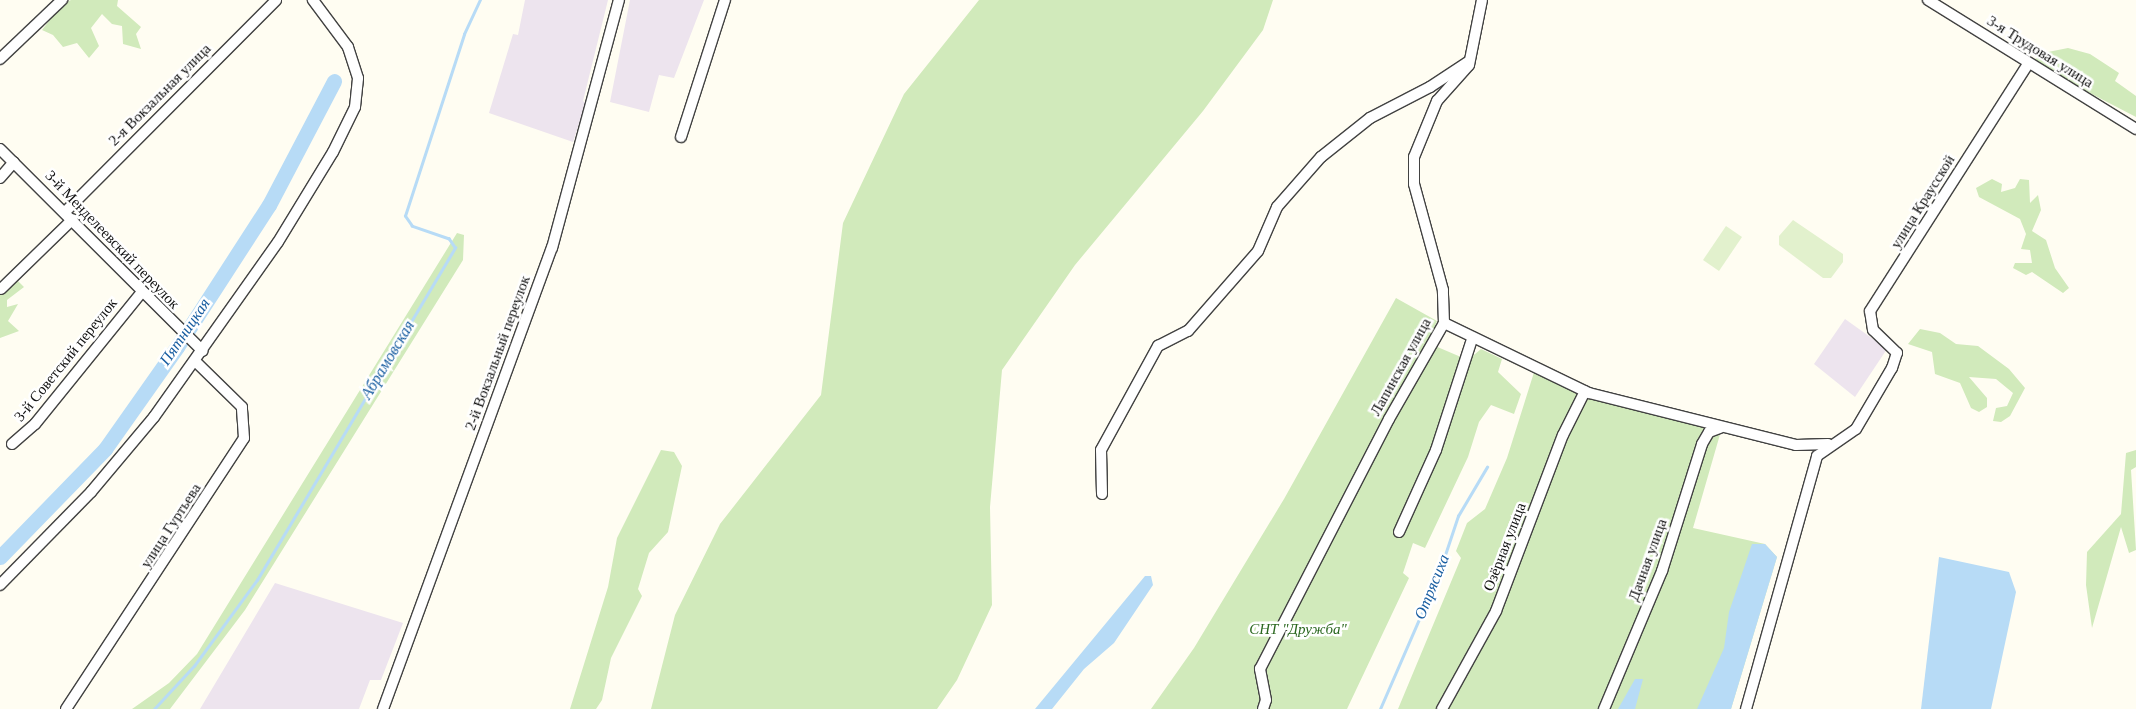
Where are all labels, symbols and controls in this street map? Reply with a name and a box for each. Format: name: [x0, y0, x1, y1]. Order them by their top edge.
street label: 3-я Трудовая улица: [1984, 12, 2096, 92]
street label: 2-я Вокзальная улица: [105, 40, 215, 150]
street label: улица Краусской: [1887, 152, 1959, 252]
street label: 3-й Менделеевский переулок: [41, 167, 183, 313]
street label: 2-й Вокзальный переулок: [462, 273, 534, 433]
street label: 3-й Советский переулок: [11, 295, 121, 425]
water label: Пятницкая: [156, 295, 214, 369]
street label: Лапинская улица: [1367, 315, 1435, 419]
water label: Абрамовская: [357, 317, 419, 403]
street label: улица Гуртьева: [137, 480, 205, 572]
street label: Озёрная улица: [1480, 500, 1530, 594]
street label: Дачная улица: [1625, 516, 1671, 604]
water label: Отрясиха: [1410, 552, 1454, 622]
park label: СНТ "Дружба": [1249, 621, 1347, 639]

